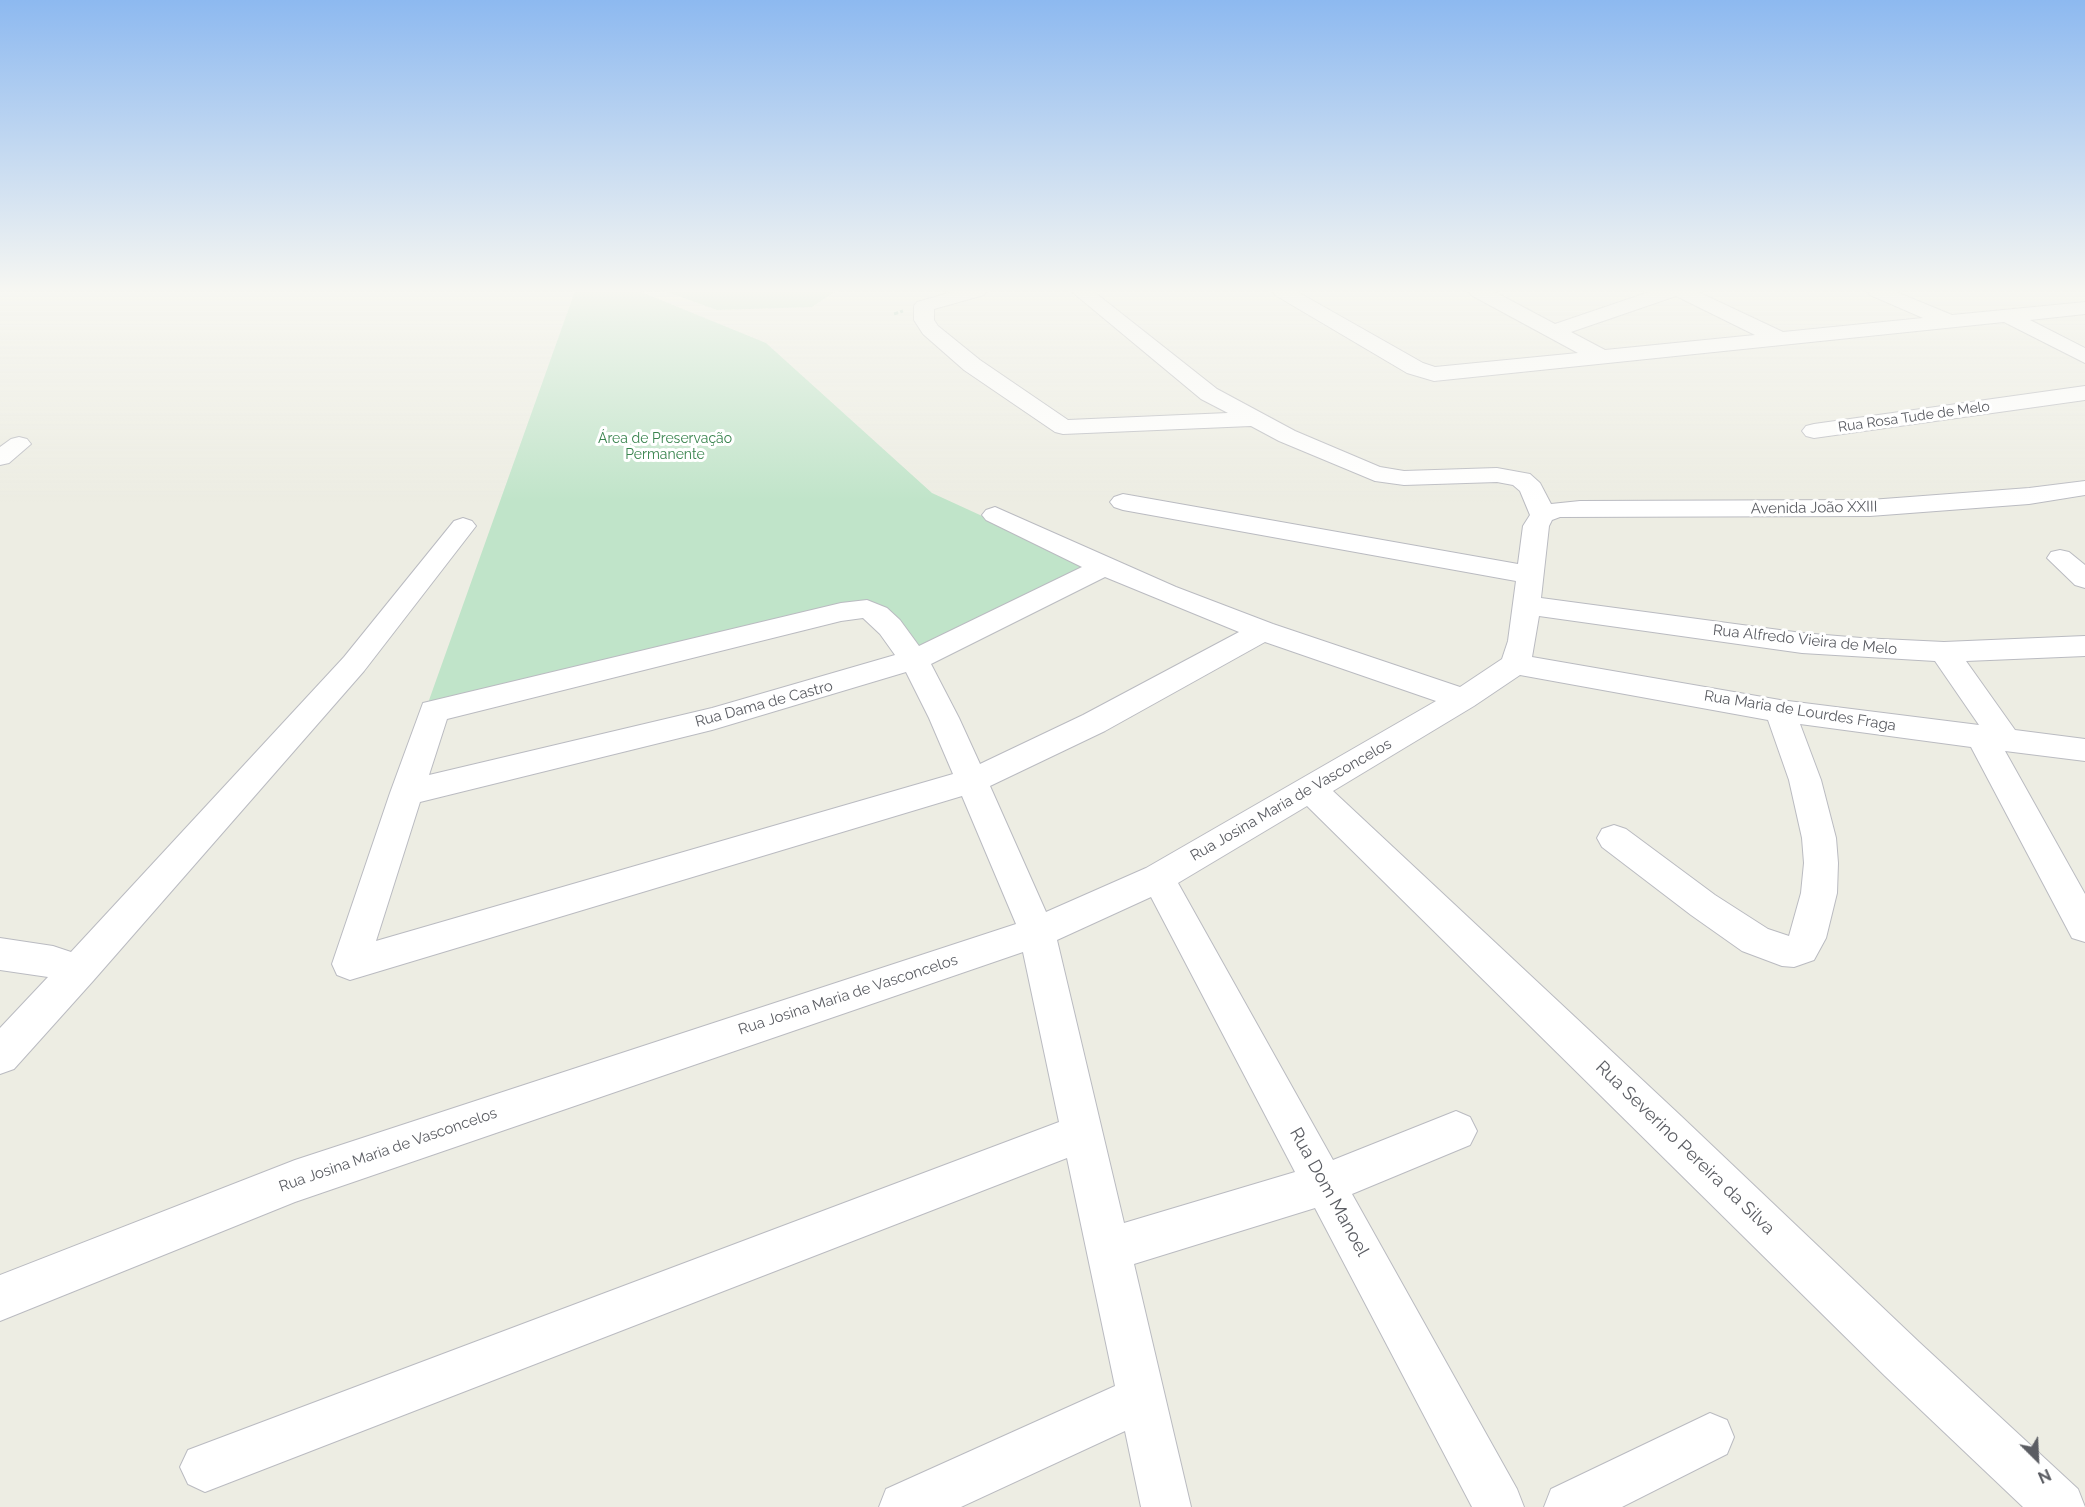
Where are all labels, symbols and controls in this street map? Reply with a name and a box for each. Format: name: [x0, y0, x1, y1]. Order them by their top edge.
street label: Rua Rosa Tude de Melo: [1837, 398, 1991, 436]
park label: Área de Preservação Permanente: [598, 431, 732, 464]
street label: Avenida João XXIII: [1751, 498, 1877, 518]
street label: Rua Alfredo Vieira de Melo: [1712, 621, 1898, 659]
street label: Rua Dama de Castro: [693, 677, 835, 731]
street label: Rua Maria de Lourdes Fraga: [1703, 687, 1897, 735]
street label: Rua Josina Maria de Vasconcelos: [1187, 735, 1395, 865]
street label: Rua Josina Maria de Vasconcelos: [736, 951, 960, 1039]
street label: Rua Severino Pereira da Silva: [1591, 1057, 1779, 1239]
street label: Rua Josina Maria de Vasconcelos: [277, 1104, 499, 1196]
street label: Rua Dom Manoel: [1285, 1124, 1373, 1260]
north arrow: [2007, 1429, 2067, 1489]
text: N: [2035, 1465, 2054, 1487]

